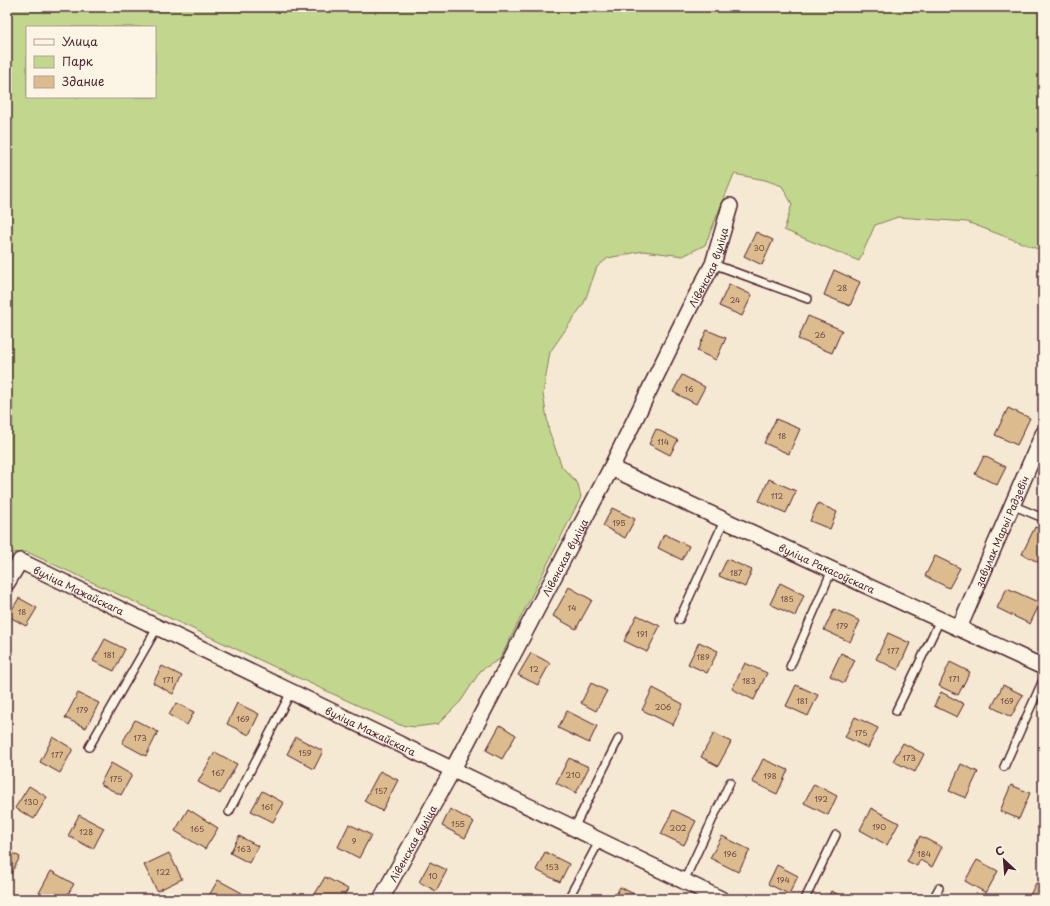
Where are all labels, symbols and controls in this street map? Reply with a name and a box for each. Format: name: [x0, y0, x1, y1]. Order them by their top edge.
legend: [26, 26, 156, 98]
text: Улица: [62, 32, 98, 50]
text: Парк: [62, 52, 94, 70]
text: Здание: [62, 72, 104, 90]
street label: Лівенская вуліца: [684, 224, 731, 309]
house number: 30: [753, 242, 765, 254]
house number: 28: [837, 282, 847, 294]
house number: 24: [730, 294, 740, 306]
house number: 26: [815, 329, 826, 341]
house number: 16: [684, 383, 694, 395]
house number: 18: [778, 430, 786, 442]
house number: 114: [657, 436, 669, 448]
street label: завулак Марыі Радзевіч: [970, 473, 1032, 590]
house number: 112: [771, 490, 784, 502]
street label: Лівенская вуліца: [538, 515, 591, 598]
house number: 195: [612, 517, 626, 529]
street label: вуліца Ракасоўскага: [777, 539, 878, 597]
street label: вуліца Мажайскага: [31, 561, 127, 618]
house number: 187: [730, 567, 743, 579]
house number: 185: [780, 593, 794, 605]
house number: 14: [568, 602, 576, 614]
house number: 18: [18, 606, 26, 618]
house number: 179: [836, 620, 849, 632]
house number: 191: [636, 628, 648, 640]
house number: 177: [887, 645, 900, 657]
house number: 181: [103, 649, 115, 661]
house number: 189: [696, 651, 710, 663]
house number: 12: [529, 663, 539, 675]
house number: 171: [949, 673, 959, 685]
house number: 171: [163, 674, 173, 686]
house number: 183: [742, 675, 756, 687]
house number: 181: [796, 695, 808, 707]
house number: 169: [1000, 695, 1014, 707]
house number: 206: [655, 701, 671, 713]
street label: вуліца Мажайскага: [323, 702, 419, 759]
house number: 179: [76, 704, 89, 716]
house number: 169: [236, 713, 250, 725]
house number: 175: [855, 727, 868, 739]
house number: 173: [133, 732, 147, 744]
house number: 159: [298, 747, 312, 759]
house number: 177: [51, 749, 64, 761]
house number: 173: [902, 752, 916, 764]
house number: 167: [211, 767, 225, 779]
house number: 210: [565, 769, 581, 781]
house number: 198: [763, 770, 777, 782]
house number: 175: [110, 773, 123, 785]
house number: 157: [374, 785, 388, 797]
house number: 192: [814, 793, 828, 805]
house number: 130: [24, 796, 39, 808]
house number: 161: [261, 801, 273, 813]
street label: Лівенская вуліца: [385, 801, 440, 884]
house number: 155: [451, 818, 465, 830]
house number: 190: [872, 821, 886, 833]
house number: 202: [670, 822, 687, 834]
house number: 165: [190, 823, 204, 835]
house number: 128: [79, 826, 93, 838]
house number: 9: [352, 835, 357, 847]
north arrow: [984, 840, 1024, 880]
text: С: [992, 841, 1007, 860]
house number: 163: [237, 843, 251, 855]
house number: 196: [723, 848, 737, 860]
house number: 184: [917, 848, 931, 860]
house number: 153: [545, 861, 559, 873]
house number: 122: [156, 866, 170, 878]
house number: 10: [428, 870, 438, 882]
house number: 194: [776, 874, 790, 886]

